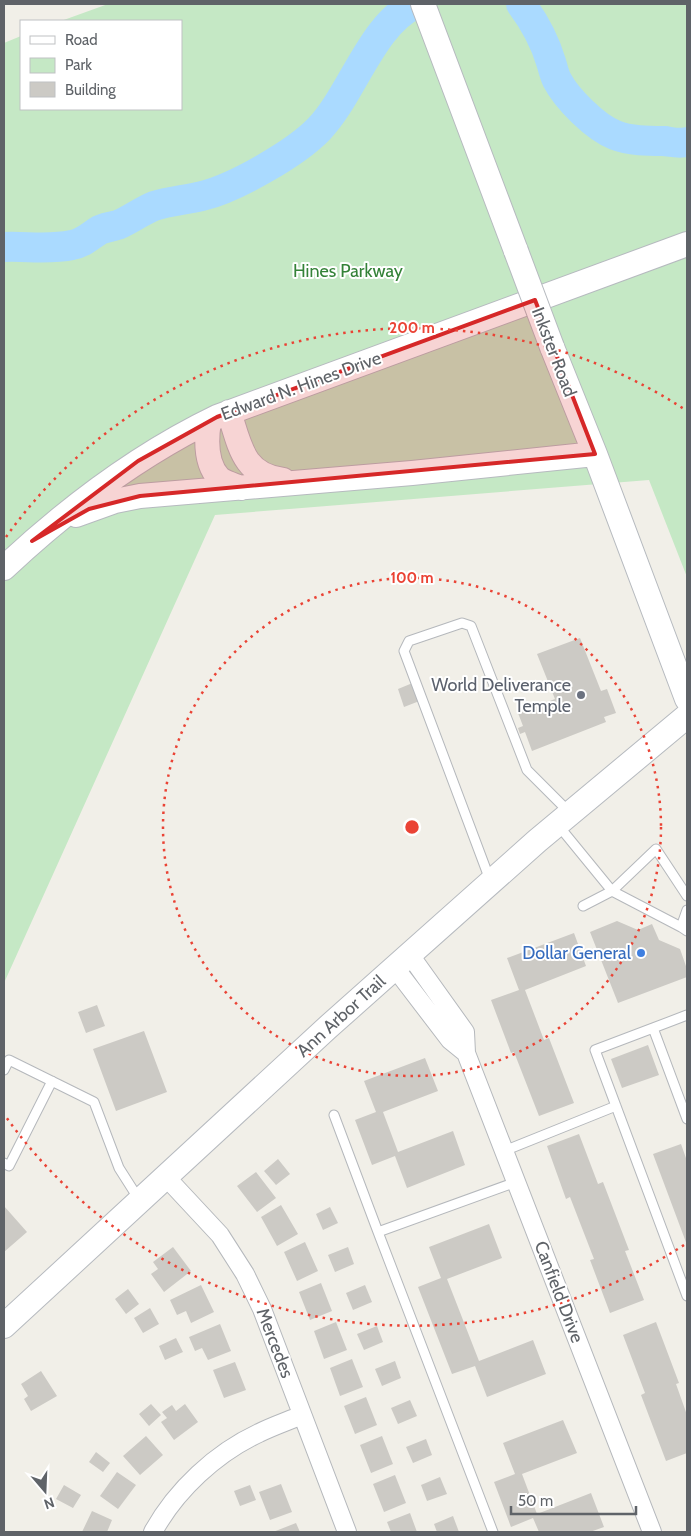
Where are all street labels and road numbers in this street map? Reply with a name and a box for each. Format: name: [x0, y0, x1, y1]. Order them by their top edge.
street label: Inkster Road: [527, 304, 581, 400]
street label: Edward N. Hines Drive: [218, 347, 384, 425]
street label: Ann Arbor Trail: [292, 970, 391, 1062]
street label: Canfield Drive: [530, 1238, 588, 1346]
street label: Mercedes: [252, 1305, 298, 1381]

